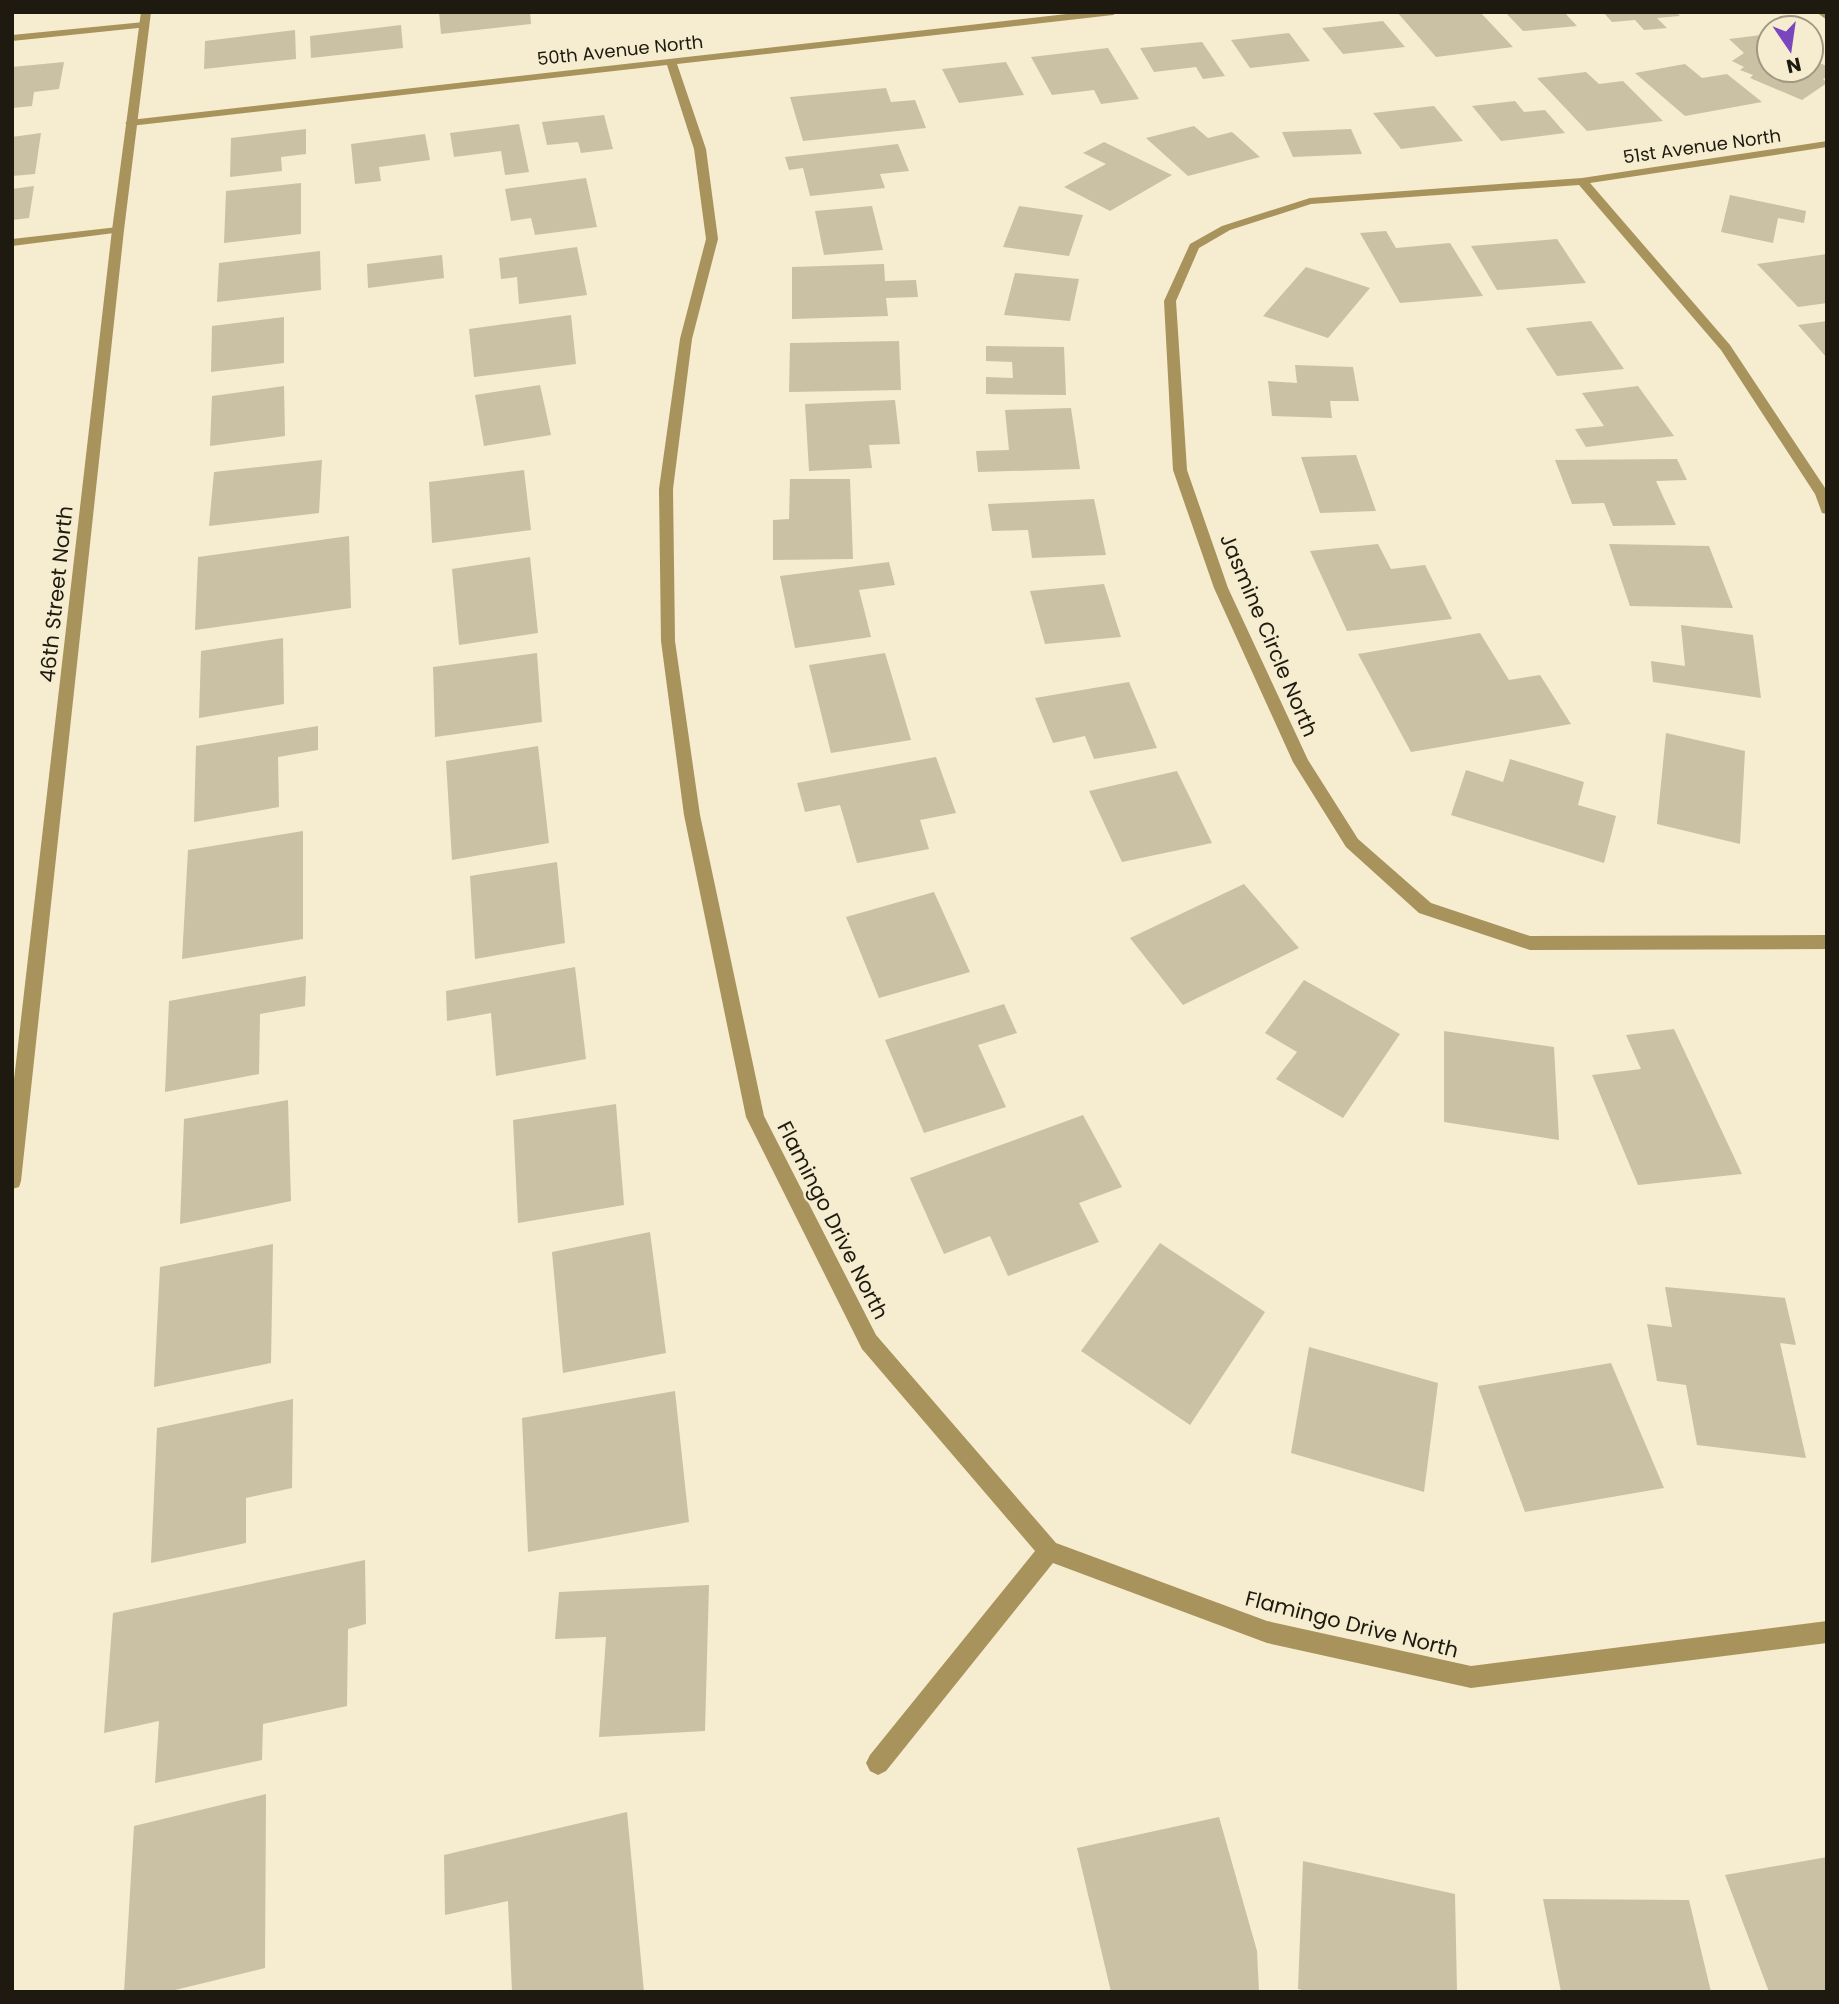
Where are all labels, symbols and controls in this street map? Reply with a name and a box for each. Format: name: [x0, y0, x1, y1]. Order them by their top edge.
north arrow: [1755, 14, 1825, 84]
street label: 50th Avenue North: [536, 29, 704, 71]
text: N: [1784, 50, 1804, 80]
street label: 51st Avenue North: [1621, 123, 1783, 169]
street label: 46th Street North: [32, 504, 80, 684]
street label: Jasmine Circle North: [1213, 529, 1325, 741]
street label: Flamingo Drive North: [770, 1116, 896, 1324]
street label: Flamingo Drive North: [1242, 1583, 1462, 1665]

